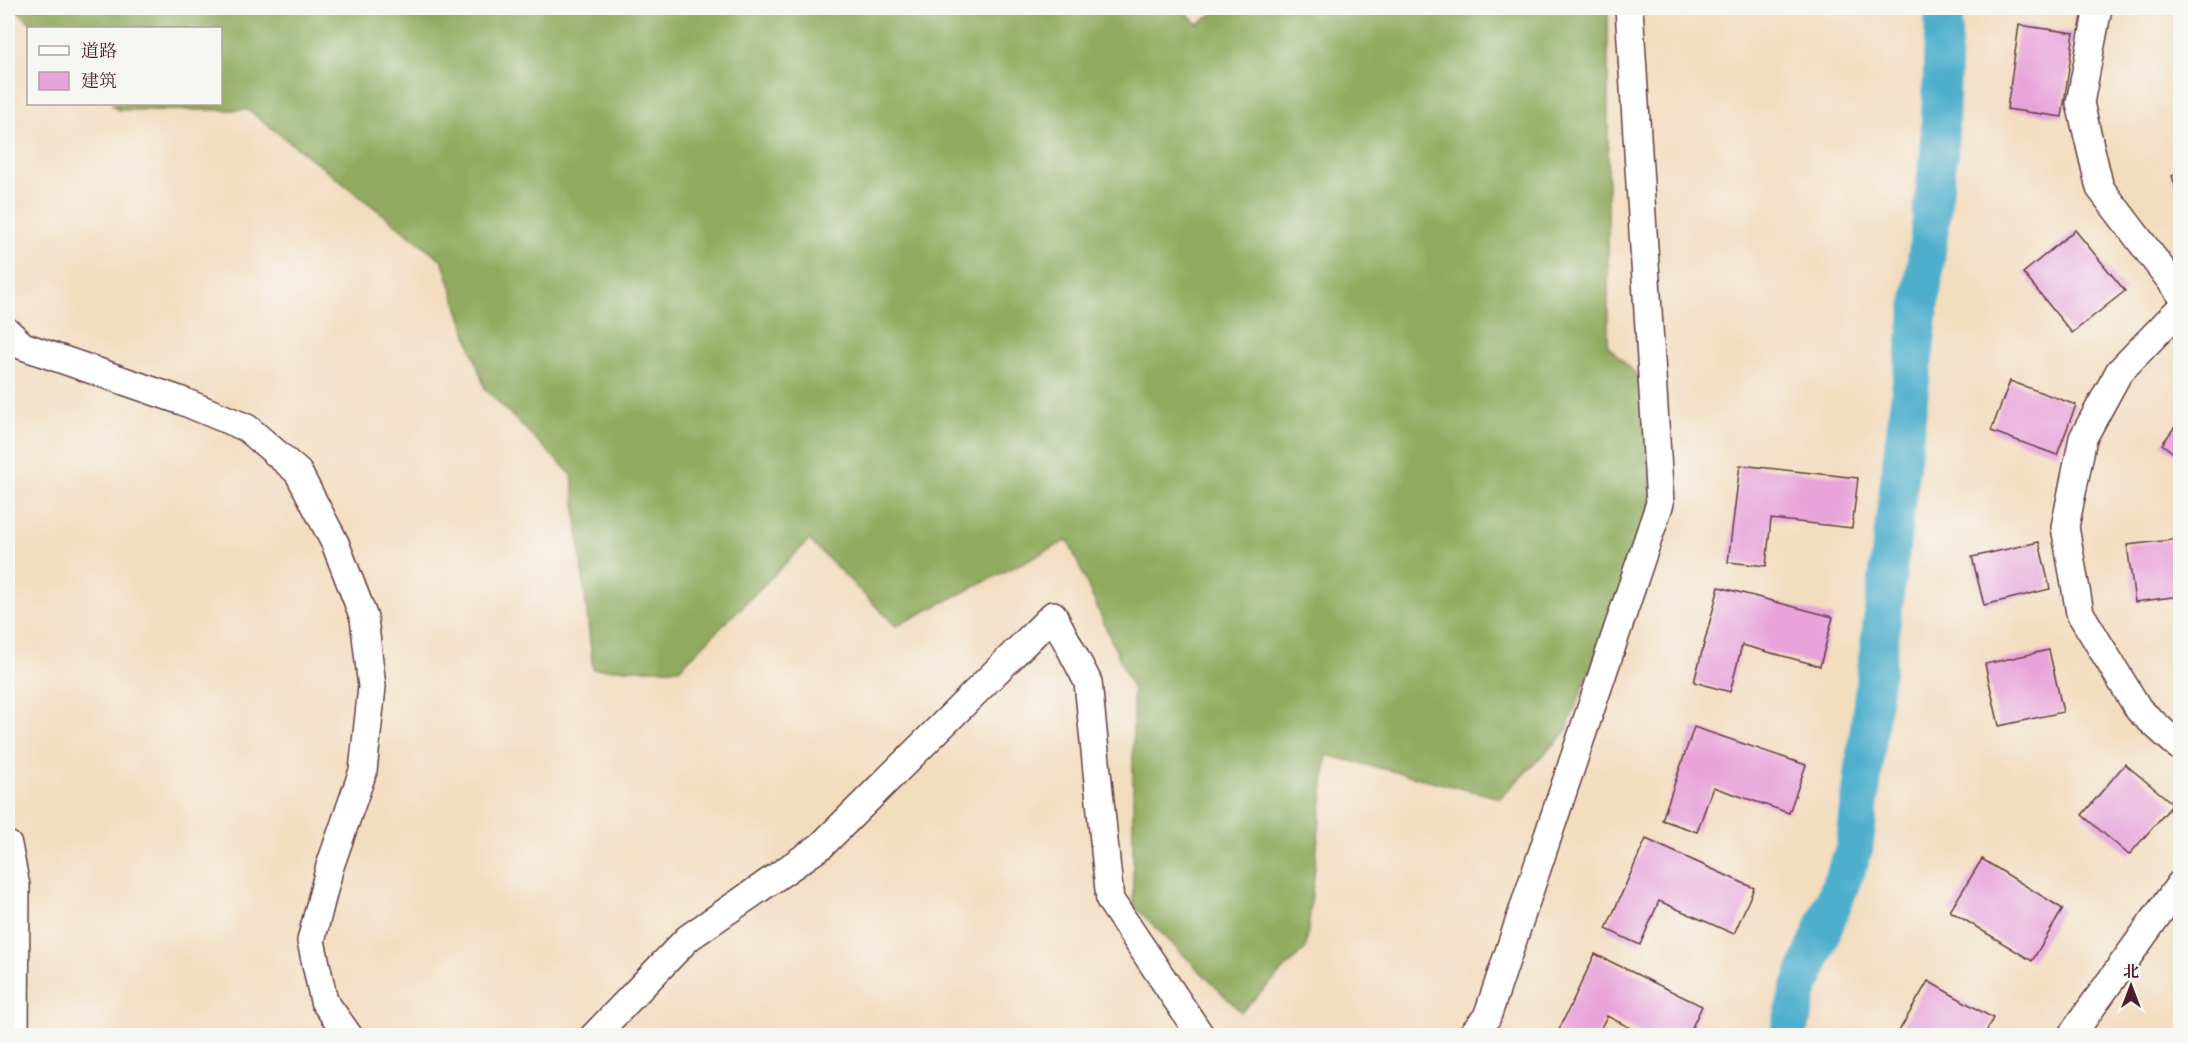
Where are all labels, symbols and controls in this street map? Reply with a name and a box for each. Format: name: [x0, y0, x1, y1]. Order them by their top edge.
legend: [27, 27, 222, 105]
text: 道路: [81, 41, 117, 61]
text: 建筑: [81, 71, 117, 91]
north arrow: [2101, 956, 2161, 1016]
text: 北: [2123, 963, 2139, 981]

